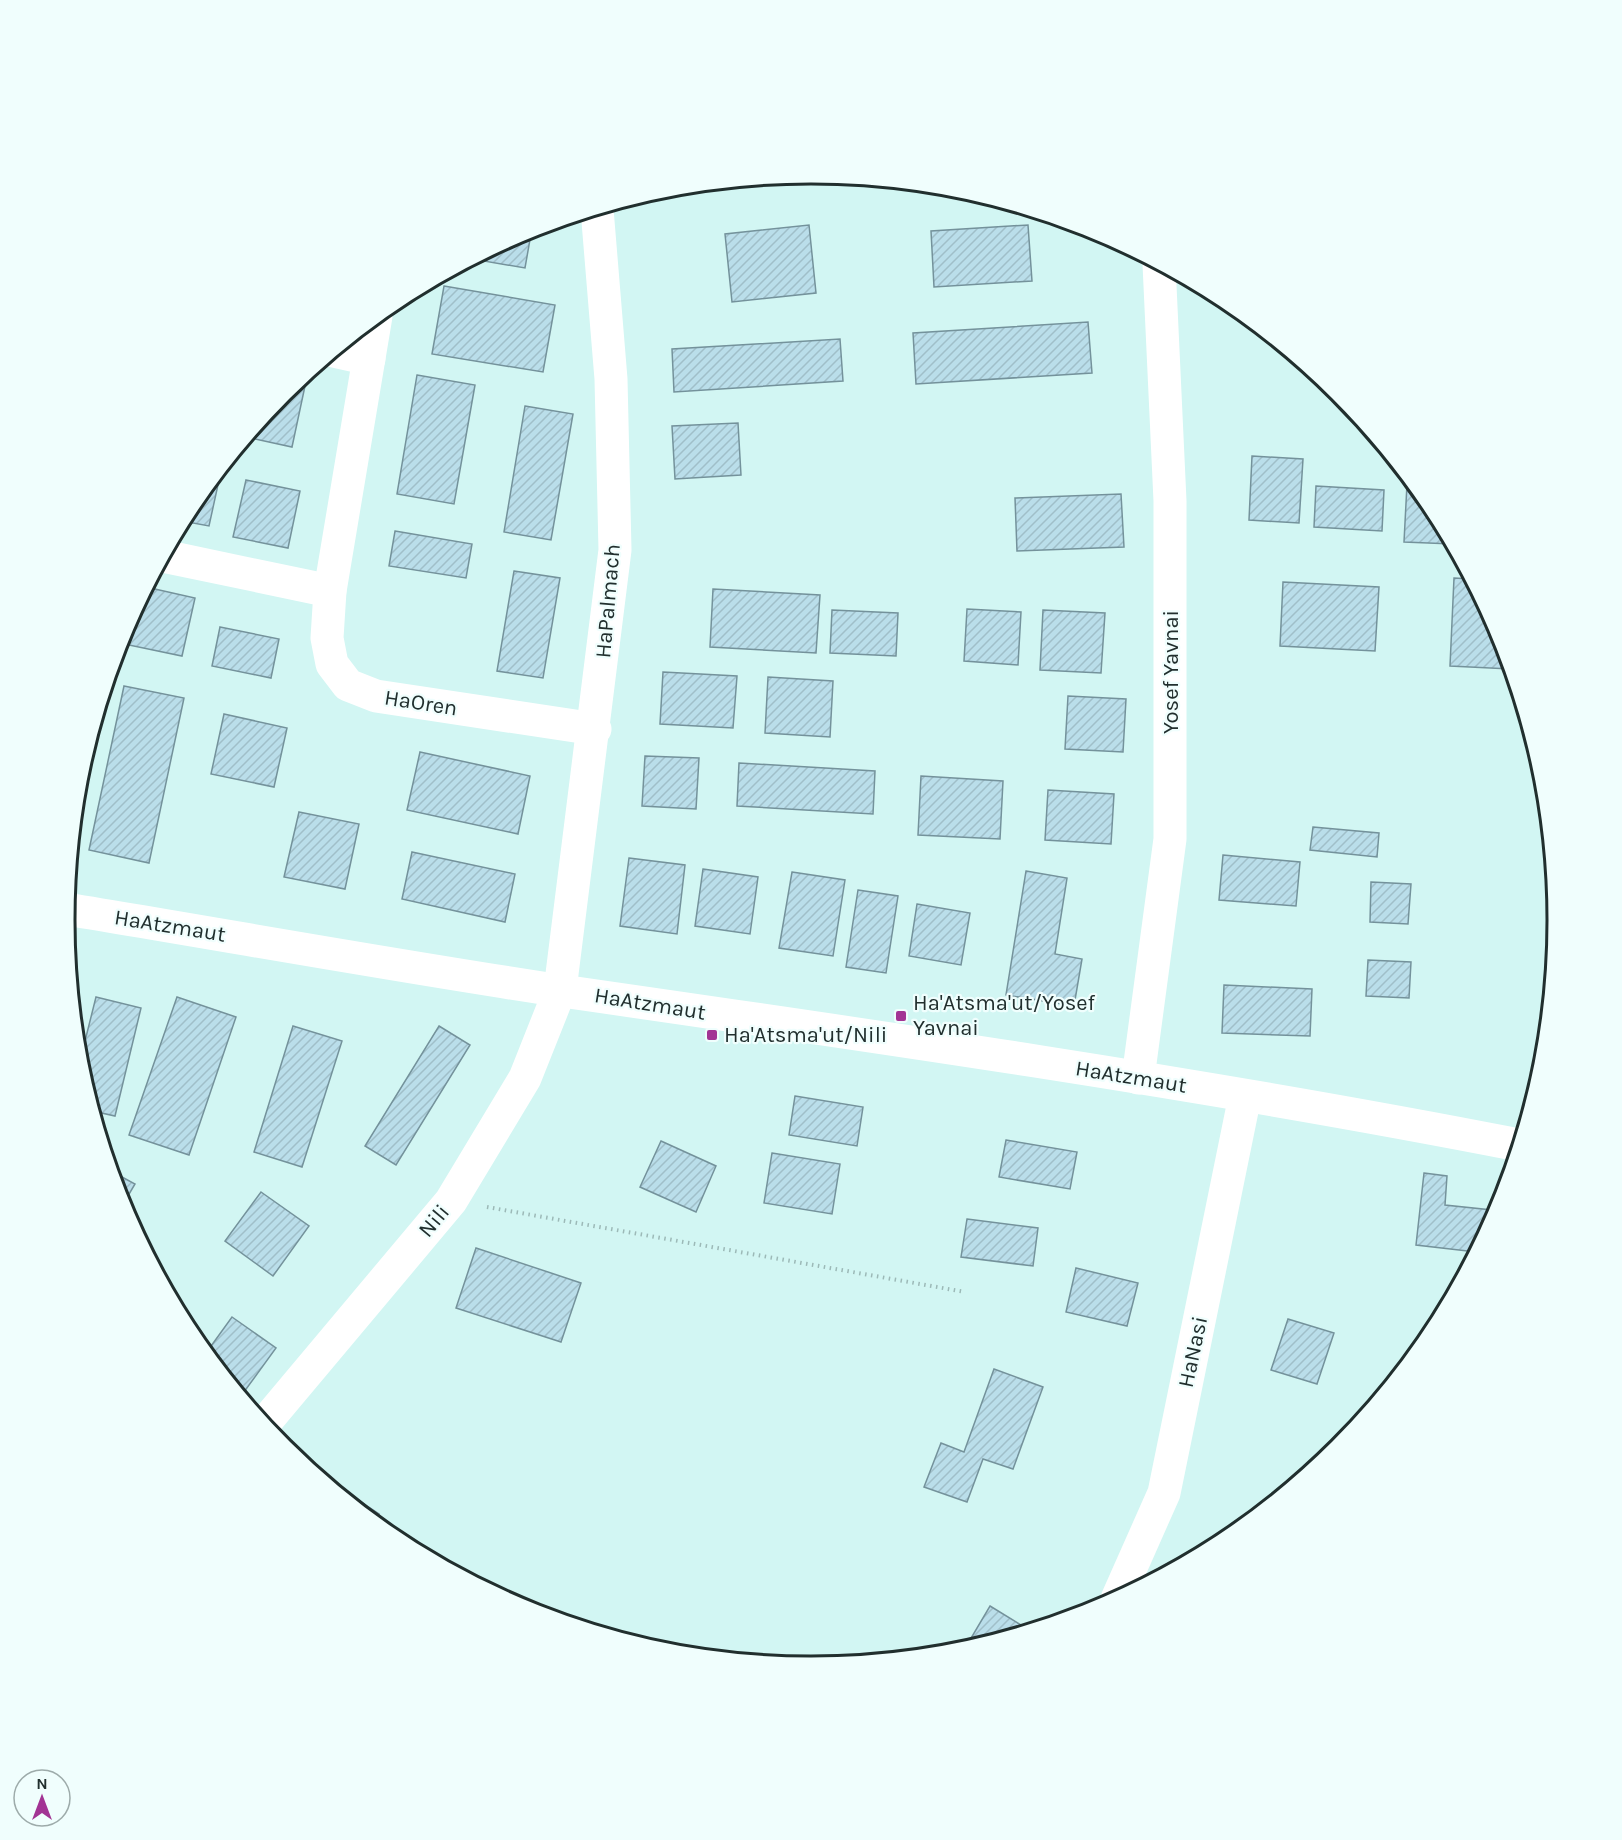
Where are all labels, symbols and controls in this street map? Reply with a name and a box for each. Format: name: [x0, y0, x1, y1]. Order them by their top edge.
street label: HaPalmach: [590, 543, 626, 659]
street label: Yosef Yavnai: [1158, 610, 1184, 734]
street label: HaOren: [383, 684, 459, 722]
street label: HaAtzmaut: [112, 904, 228, 948]
street label: HaAtzmaut: [592, 982, 708, 1026]
place label: Ha'Atsma'ut/Yosef Yavnai: [913, 990, 1096, 1041]
marker: Ha'Atsma'ut/Yosef Yavnai: [894, 1009, 908, 1023]
place label: Ha'Atsma'ut/Nili: [724, 1022, 887, 1048]
marker: Ha'Atsma'ut/Nili: [705, 1028, 719, 1042]
street label: HaAtzmaut: [1073, 1055, 1189, 1099]
street label: Nili: [413, 1199, 455, 1243]
street label: HaNasi: [1173, 1314, 1213, 1390]
north arrow: [12, 1768, 72, 1828]
text: N: [36, 1774, 48, 1793]

